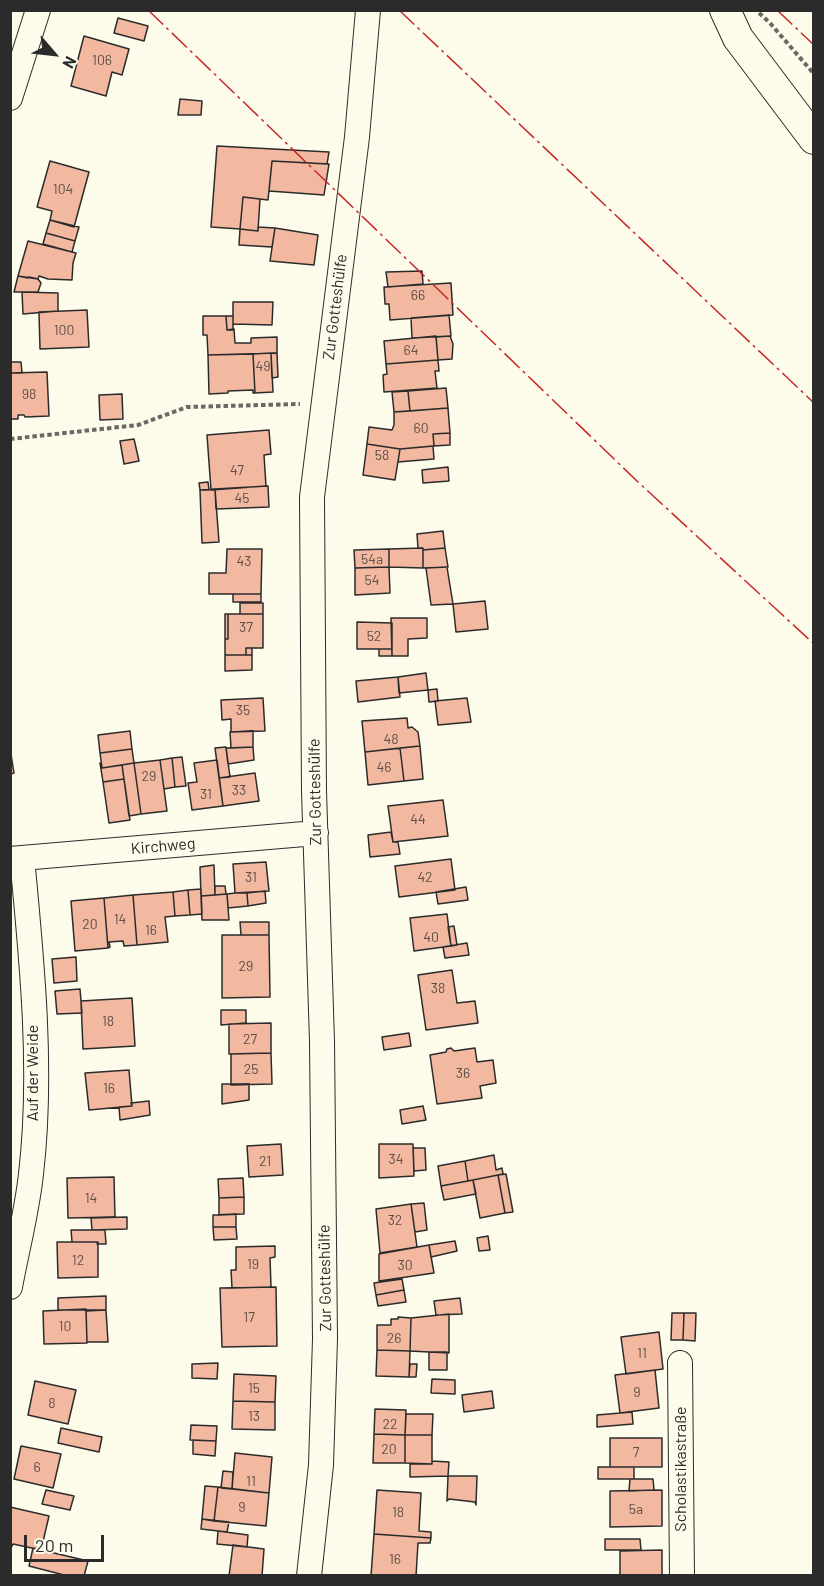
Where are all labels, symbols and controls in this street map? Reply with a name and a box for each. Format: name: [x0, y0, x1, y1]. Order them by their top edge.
north arrow: [24, 24, 84, 84]
house number: 106: [92, 52, 112, 68]
text: N: [59, 54, 81, 72]
house number: 104: [53, 181, 73, 197]
street label: Zur Gotteshülfe: [319, 253, 351, 361]
house number: 66: [411, 287, 425, 303]
house number: 100: [54, 322, 74, 338]
house number: 64: [404, 342, 418, 358]
house number: 49: [255, 358, 271, 374]
house number: 98: [22, 386, 36, 402]
house number: 60: [413, 420, 429, 436]
house number: 58: [375, 447, 389, 463]
house number: 47: [230, 462, 244, 478]
house number: 45: [235, 490, 249, 506]
house number: 54a: [361, 551, 383, 567]
house number: 43: [237, 553, 251, 569]
house number: 54: [365, 572, 379, 588]
house number: 37: [239, 619, 253, 635]
house number: 52: [367, 628, 381, 644]
house number: 35: [236, 702, 250, 718]
house number: 48: [383, 731, 399, 747]
street label: Zur Gotteshülfe: [304, 738, 326, 846]
house number: 46: [377, 759, 391, 775]
house number: 29: [142, 768, 156, 784]
house number: 33: [232, 782, 246, 798]
house number: 31: [200, 786, 212, 802]
house number: 44: [410, 811, 426, 827]
street label: Kirchweg: [130, 834, 196, 858]
house number: 31: [245, 869, 257, 885]
house number: 42: [417, 869, 433, 885]
house number: 14: [114, 911, 126, 927]
house number: 20: [82, 916, 98, 932]
house number: 16: [145, 922, 157, 938]
house number: 40: [423, 929, 439, 945]
house number: 29: [239, 958, 253, 974]
house number: 38: [431, 980, 445, 996]
house number: 18: [102, 1013, 114, 1029]
street label: Auf der Weide: [23, 1025, 43, 1121]
house number: 27: [243, 1031, 257, 1047]
house number: 25: [244, 1061, 258, 1077]
house number: 36: [456, 1065, 470, 1081]
house number: 16: [103, 1080, 115, 1096]
house number: 34: [389, 1151, 403, 1167]
house number: 21: [259, 1153, 271, 1169]
house number: 14: [85, 1190, 97, 1206]
house number: 32: [388, 1212, 402, 1228]
street label: Zur Gotteshülfe: [314, 1224, 336, 1332]
house number: 12: [72, 1252, 84, 1268]
house number: 19: [247, 1256, 259, 1272]
house number: 30: [397, 1257, 413, 1273]
house number: 17: [243, 1309, 255, 1325]
house number: 10: [59, 1318, 71, 1334]
house number: 26: [387, 1330, 401, 1346]
house number: 11: [637, 1345, 647, 1361]
house number: 15: [248, 1380, 260, 1396]
house number: 9: [633, 1384, 641, 1400]
house number: 8: [48, 1395, 56, 1411]
street label: Scholastikastraße: [671, 1406, 691, 1532]
house number: 13: [248, 1408, 260, 1424]
house number: 22: [382, 1416, 398, 1432]
house number: 20: [381, 1441, 397, 1457]
house number: 7: [633, 1444, 639, 1460]
house number: 6: [33, 1459, 41, 1475]
house number: 11: [246, 1473, 256, 1489]
house number: 9: [238, 1499, 246, 1515]
house number: 5a: [629, 1501, 643, 1517]
house number: 18: [392, 1504, 404, 1520]
scale bar: [27, 1523, 106, 1561]
text: 20 m: [35, 1534, 73, 1556]
house number: 16: [389, 1551, 401, 1567]

